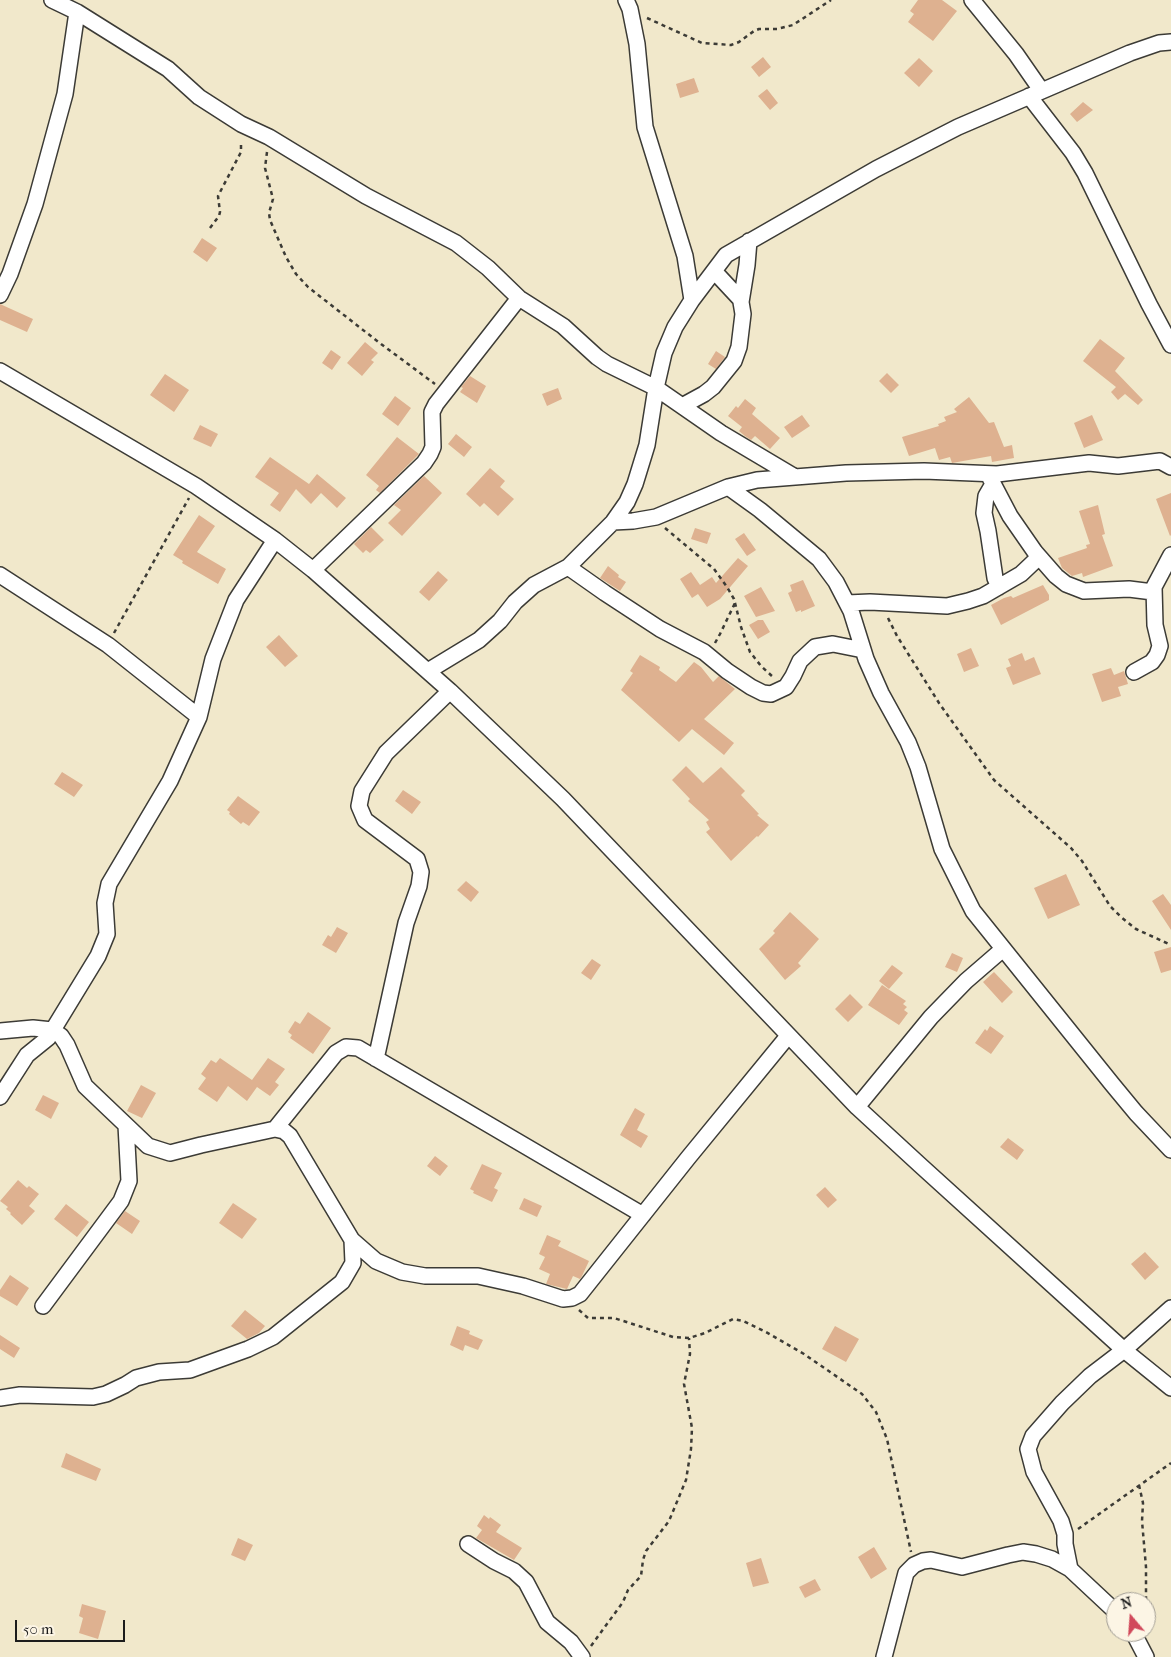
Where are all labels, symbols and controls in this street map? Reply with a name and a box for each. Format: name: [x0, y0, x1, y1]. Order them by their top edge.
north arrow: [1106, 1592, 1156, 1642]
text: N: [1119, 1593, 1134, 1613]
scale bar: [18, 1610, 128, 1642]
text: 50 m: [23, 1620, 53, 1638]

